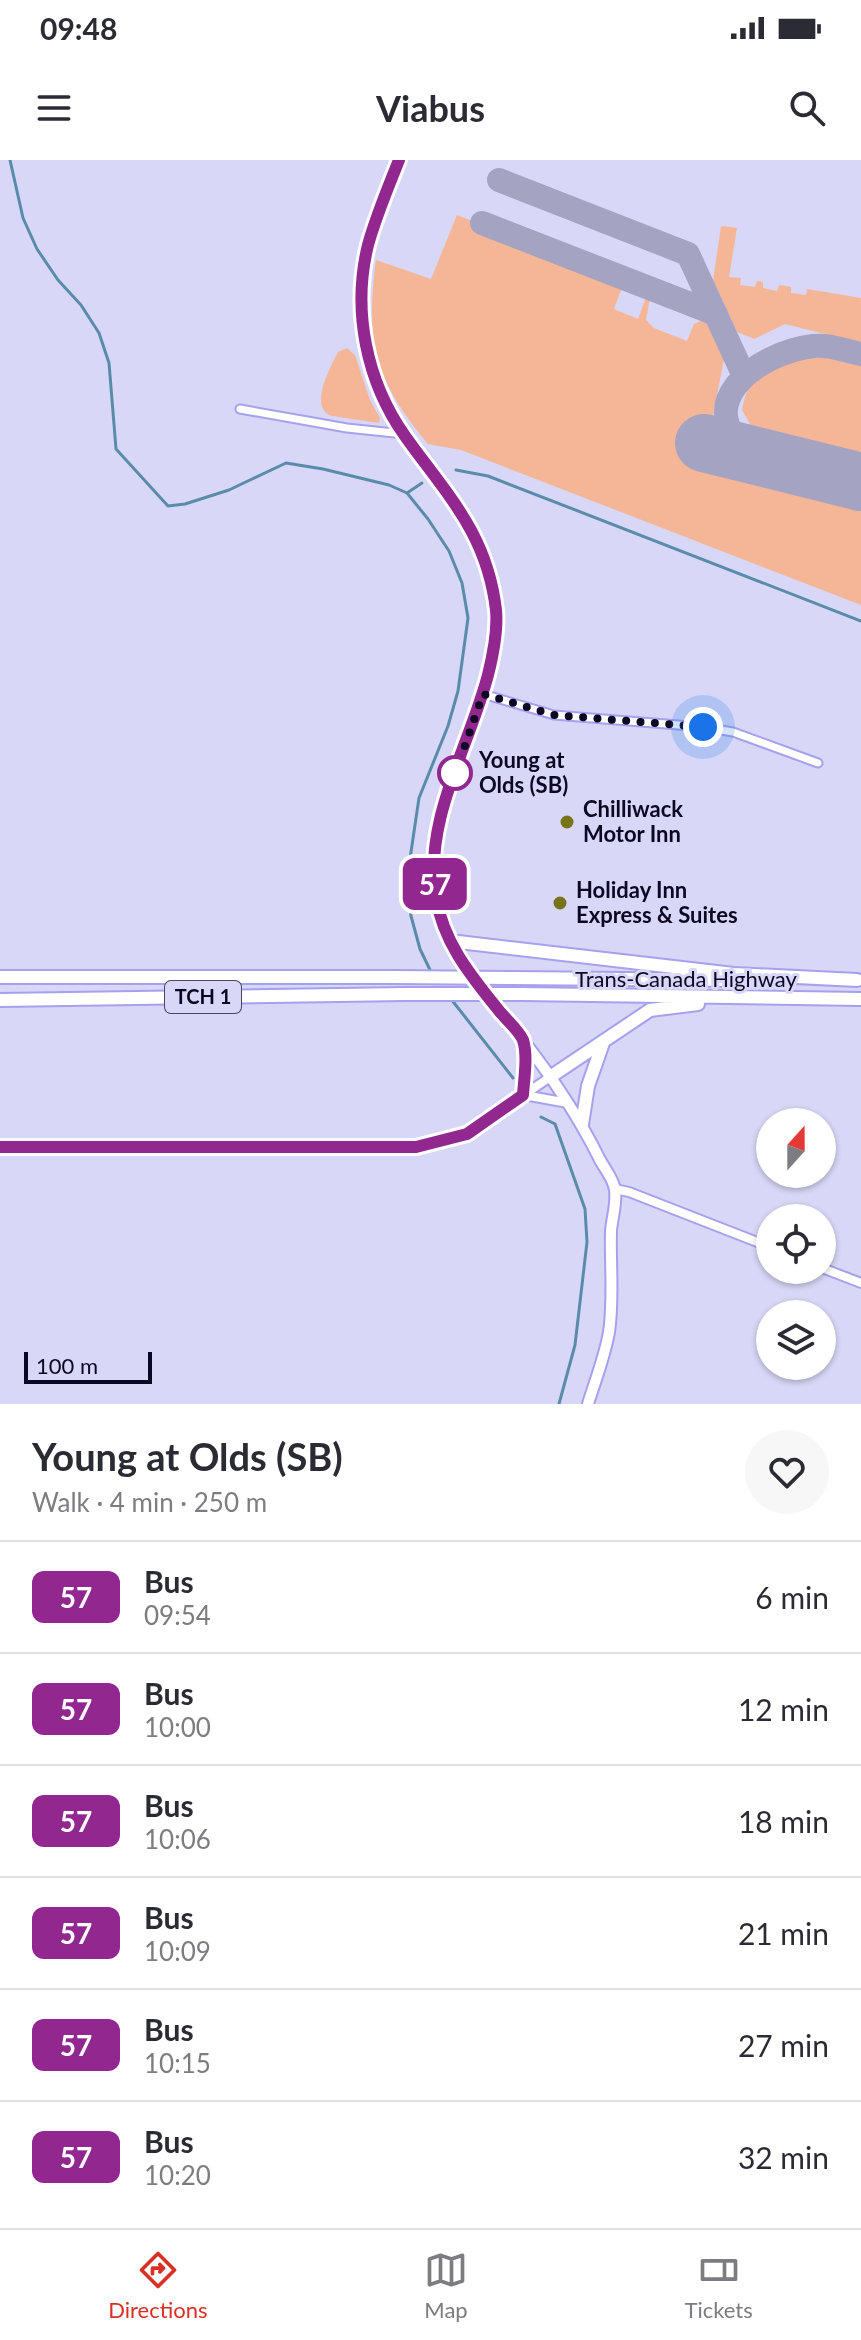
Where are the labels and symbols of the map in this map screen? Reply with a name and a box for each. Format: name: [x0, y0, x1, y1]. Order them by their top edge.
your location: [683, 707, 723, 747]
place label: Young at Olds (SB): [478, 746, 568, 798]
marker: Young at Olds (SB): [438, 756, 472, 790]
place label: Chilliwack Motor Inn: [583, 795, 683, 847]
marker: Chilliwack Motor Inn: [558, 813, 576, 831]
line badge: 57: [399, 858, 471, 910]
place label: Holiday Inn Express & Suites: [576, 876, 738, 928]
marker: Holiday Inn Express & Suites: [551, 894, 569, 912]
street label: Trans-Canada Highway: [575, 965, 798, 992]
road number: TCH 1: [165, 981, 241, 1013]
north arrow: [756, 1108, 836, 1188]
scale bar: [24, 1348, 152, 1384]

